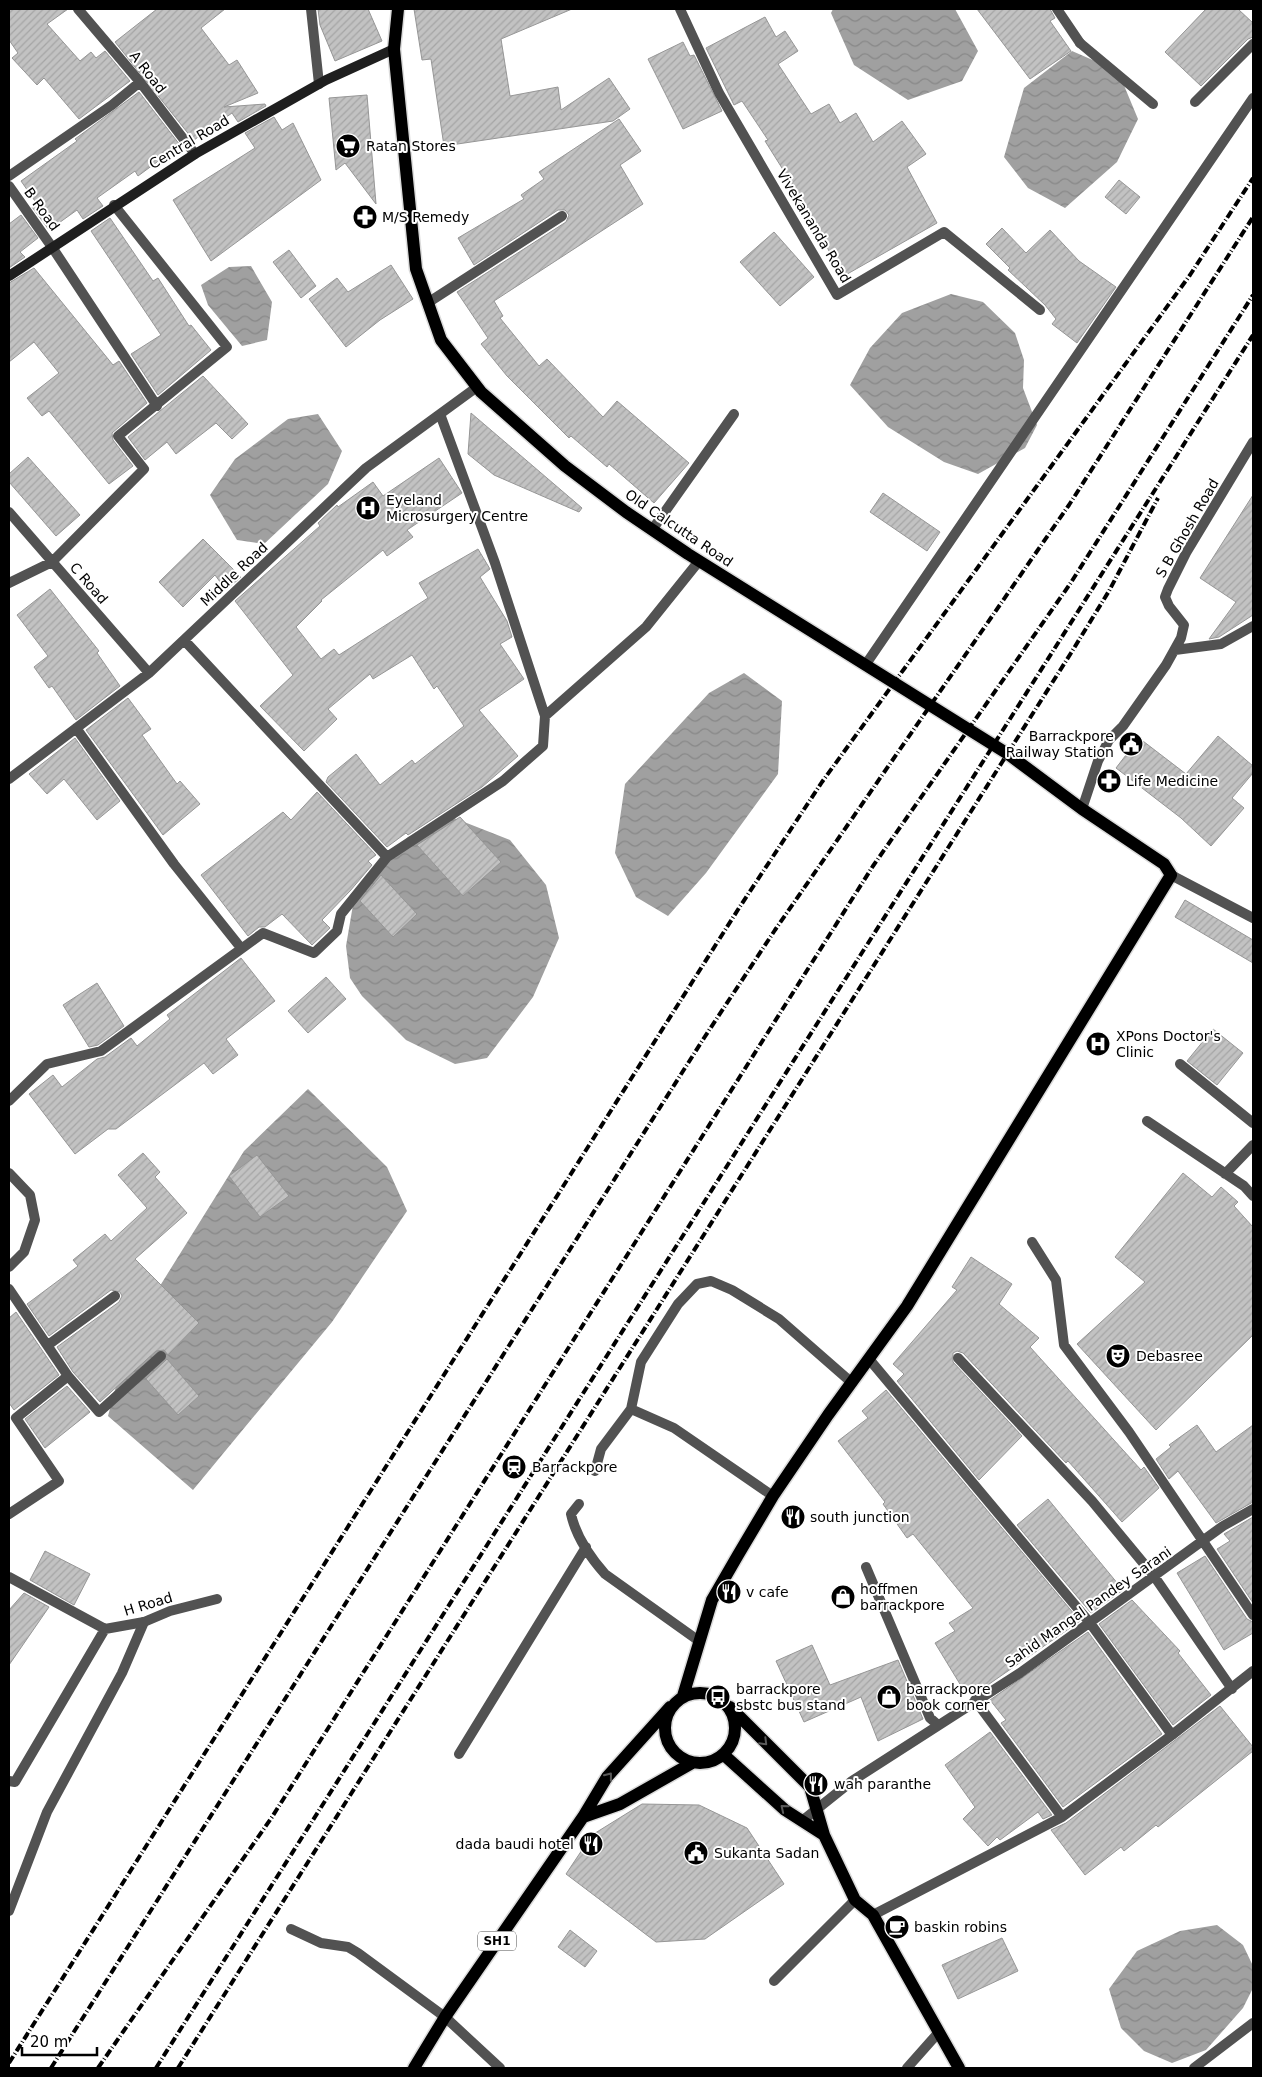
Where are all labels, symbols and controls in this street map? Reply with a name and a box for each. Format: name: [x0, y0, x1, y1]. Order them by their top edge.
street label: A Road: [127, 48, 169, 96]
street label: Central Road: [146, 112, 232, 172]
supermarket icon: Ratan Stores: [335, 133, 361, 159]
place label: Ratan Stores: [366, 138, 456, 154]
street label: Vivekananda Road: [774, 166, 854, 286]
street label: B Road: [21, 184, 63, 234]
pharmacy icon: M/S Remedy: [352, 204, 378, 230]
place label: M/S Remedy: [382, 209, 469, 225]
street label: S B Ghosh Road: [1152, 476, 1222, 580]
street label: Old Calcutta Road: [622, 486, 736, 570]
place label: Eyeland Microsurgery Centre: [386, 492, 528, 524]
hospital icon: Eyeland Microsurgery Centre: [355, 495, 381, 521]
street label: Middle Road: [197, 539, 271, 609]
street label: C Road: [67, 559, 111, 607]
place label: Barrackpore Railway Station: [1006, 728, 1114, 760]
public building icon: Barrackpore Railway Station: [1118, 731, 1144, 757]
pharmacy icon: Life Medicine: [1096, 768, 1122, 794]
place label: Life Medicine: [1126, 773, 1218, 789]
place label: XPons Doctor's Clinic: [1116, 1028, 1221, 1060]
hospital icon: XPons Doctor's Clinic: [1085, 1031, 1111, 1057]
theatre icon: Debasree: [1105, 1343, 1131, 1369]
place label: Debasree: [1136, 1348, 1203, 1364]
station icon: Barrackpore: [501, 1454, 527, 1480]
place label: Barrackpore: [532, 1459, 617, 1475]
restaurant icon: south junction: [780, 1504, 806, 1530]
place label: south junction: [810, 1509, 910, 1525]
street label: Sahid Mangal Pandey Sarani: [1002, 1543, 1174, 1671]
restaurant icon: v cafe: [716, 1579, 742, 1605]
place label: hoffmen barrackpore: [860, 1581, 945, 1613]
place label: v cafe: [746, 1584, 789, 1600]
shop icon: hoffmen barrackpore: [830, 1584, 856, 1610]
street label: H Road: [122, 1589, 174, 1619]
place label: barrackpore sbstc bus stand: [736, 1681, 846, 1713]
place label: barrackpore book corner: [906, 1681, 991, 1713]
bus stop icon: barrackpore sbstc bus stand: [705, 1684, 731, 1710]
shop icon: barrackpore book corner: [876, 1684, 902, 1710]
one-way arrow: [759, 1736, 768, 1745]
restaurant icon: wah paranthe: [803, 1771, 829, 1797]
one-way arrow: [604, 1773, 612, 1782]
place label: wah paranthe: [834, 1776, 931, 1792]
one-way arrow: [780, 1804, 789, 1813]
restaurant icon: dada baudi hotel: [578, 1831, 604, 1857]
place label: dada baudi hotel: [456, 1836, 574, 1852]
public building icon: Sukanta Sadan: [683, 1840, 709, 1866]
place label: Sukanta Sadan: [714, 1845, 819, 1861]
cafe icon: baskin robins: [884, 1914, 910, 1940]
place label: baskin robins: [914, 1919, 1007, 1935]
road number: SH1: [478, 1932, 516, 1950]
scale bar: [22, 2024, 98, 2056]
text: 20 m: [30, 2033, 68, 2051]

